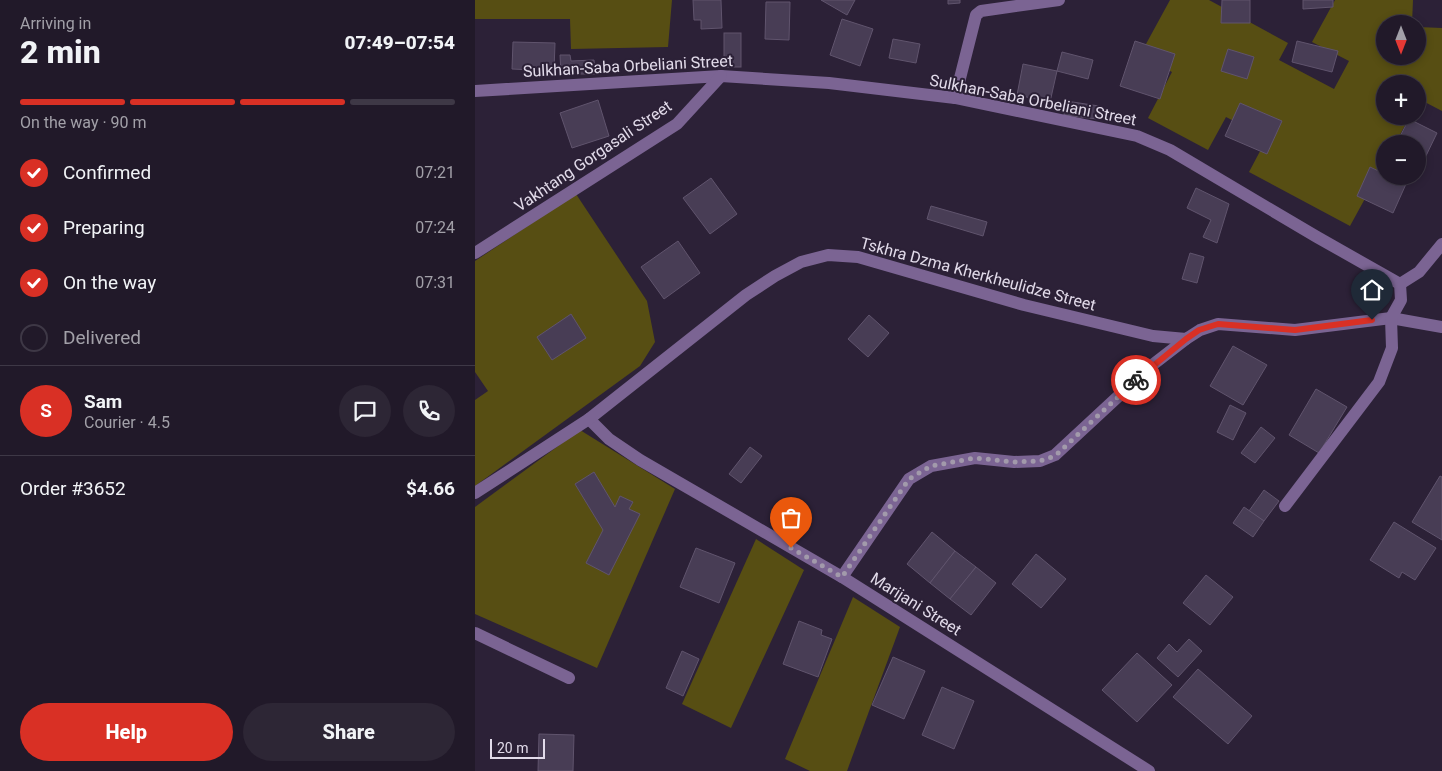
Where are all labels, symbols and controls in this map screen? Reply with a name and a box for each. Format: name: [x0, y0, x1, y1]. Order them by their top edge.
text: Arriving in: [20, 14, 91, 33]
north arrow: [1376, 15, 1426, 65]
map controls: [1376, 15, 1426, 185]
text: 07:49–07:54: [344, 31, 455, 54]
text: 2 min: [20, 33, 101, 71]
street label: Sulkhan-Saba Orbeliani Street: [523, 51, 733, 81]
street label: Sulkhan-Saba Orbeliani Street: [928, 71, 1138, 129]
button: +: [1376, 75, 1426, 125]
street label: Vakhtang Gorgasali Street: [511, 96, 675, 216]
text: On the way · 90 m: [20, 113, 147, 132]
button: −: [1376, 135, 1426, 185]
icon: check: [20, 159, 48, 187]
text: Confirmed: [63, 161, 151, 184]
text: 07:21: [415, 163, 455, 182]
icon: check: [20, 214, 48, 242]
text: Preparing: [63, 216, 145, 239]
text: 07:24: [415, 218, 455, 237]
street label: Tskhra Dzma Kherkheulidze Street: [858, 233, 1098, 315]
icon: check: [20, 269, 48, 297]
pin: [1351, 269, 1393, 320]
text: On the way: [63, 271, 156, 294]
text: 07:31: [415, 273, 455, 292]
icon: home: [1358, 276, 1386, 304]
text: Delivered: [63, 326, 141, 349]
courier: [1111, 355, 1161, 405]
icon: bike: [1122, 366, 1150, 394]
button: chat: [339, 385, 391, 437]
button: phone: [403, 385, 455, 437]
text: Sam: [84, 390, 122, 413]
text: S: [40, 399, 52, 422]
text: Courier · 4.5: [84, 413, 170, 432]
text: Order #3652: [20, 477, 126, 500]
text: $4.66: [406, 477, 455, 500]
pin: [770, 497, 812, 548]
icon: bag: [777, 504, 805, 532]
street label: Marijani Street: [867, 569, 965, 639]
button: Help: [20, 703, 233, 761]
button: Share: [243, 703, 455, 761]
scale bar: [490, 736, 545, 759]
text: 20 m: [497, 740, 529, 756]

